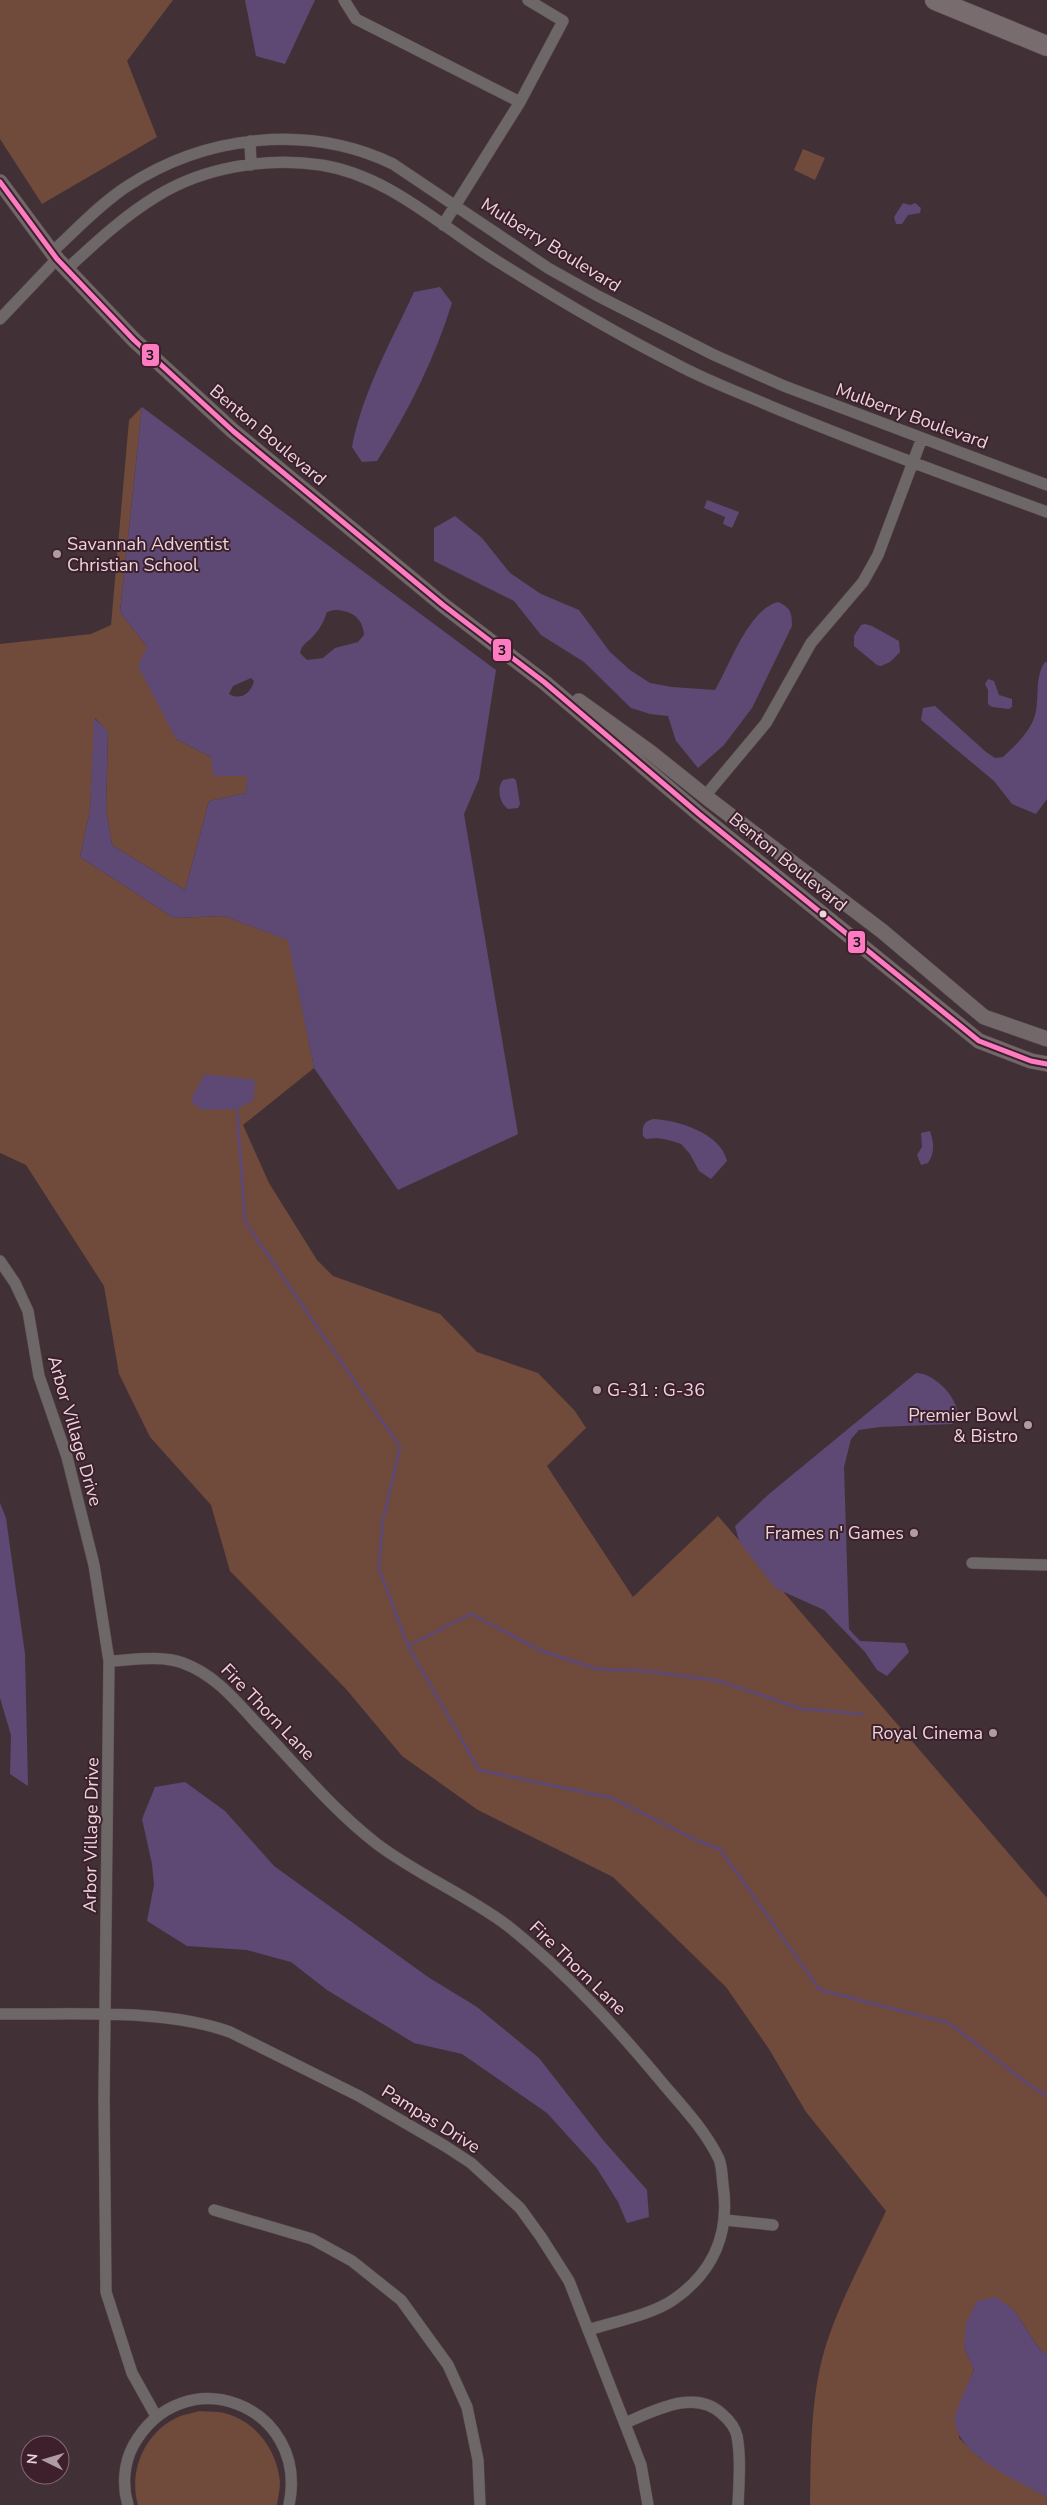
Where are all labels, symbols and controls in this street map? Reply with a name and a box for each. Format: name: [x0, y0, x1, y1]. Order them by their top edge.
street label: Mulberry Boulevard: [477, 192, 625, 298]
line badge: 3: [141, 343, 160, 367]
text: 3: [146, 346, 154, 365]
street label: Mulberry Boulevard: [832, 377, 992, 455]
street label: Benton Boulevard: [205, 379, 331, 491]
place label: Savannah Adventist Christian School: [67, 532, 229, 577]
marker: Savannah Adventist Christian School: [51, 548, 63, 560]
line badge: 3: [492, 638, 512, 662]
text: 3: [498, 641, 506, 660]
street label: Benton Boulevard: [724, 807, 852, 917]
unlabelled marker: [818, 909, 828, 919]
line badge: 3: [847, 930, 866, 954]
text: 3: [853, 933, 861, 952]
street label: Arbor Village Drive: [42, 1353, 108, 1509]
place label: G-31 : G-36: [607, 1378, 705, 1402]
marker: G-31 : G-36: [591, 1384, 603, 1396]
place label: Premier Bowl & Bistro: [908, 1403, 1019, 1448]
marker: Premier Bowl & Bistro: [1022, 1419, 1034, 1431]
place label: Frames n' Games: [765, 1521, 904, 1545]
marker: Frames n' Games: [908, 1527, 920, 1539]
street label: Fire Thorn Lane: [216, 1658, 320, 1766]
place label: Royal Cinema: [872, 1721, 983, 1745]
marker: Royal Cinema: [987, 1727, 999, 1739]
street label: Arbor Village Drive: [78, 1757, 104, 1913]
street label: Fire Thorn Lane: [524, 1916, 632, 2020]
street label: Pampas Drive: [377, 2079, 485, 2159]
north arrow: [20, 2435, 70, 2485]
text: N: [23, 2453, 42, 2465]

